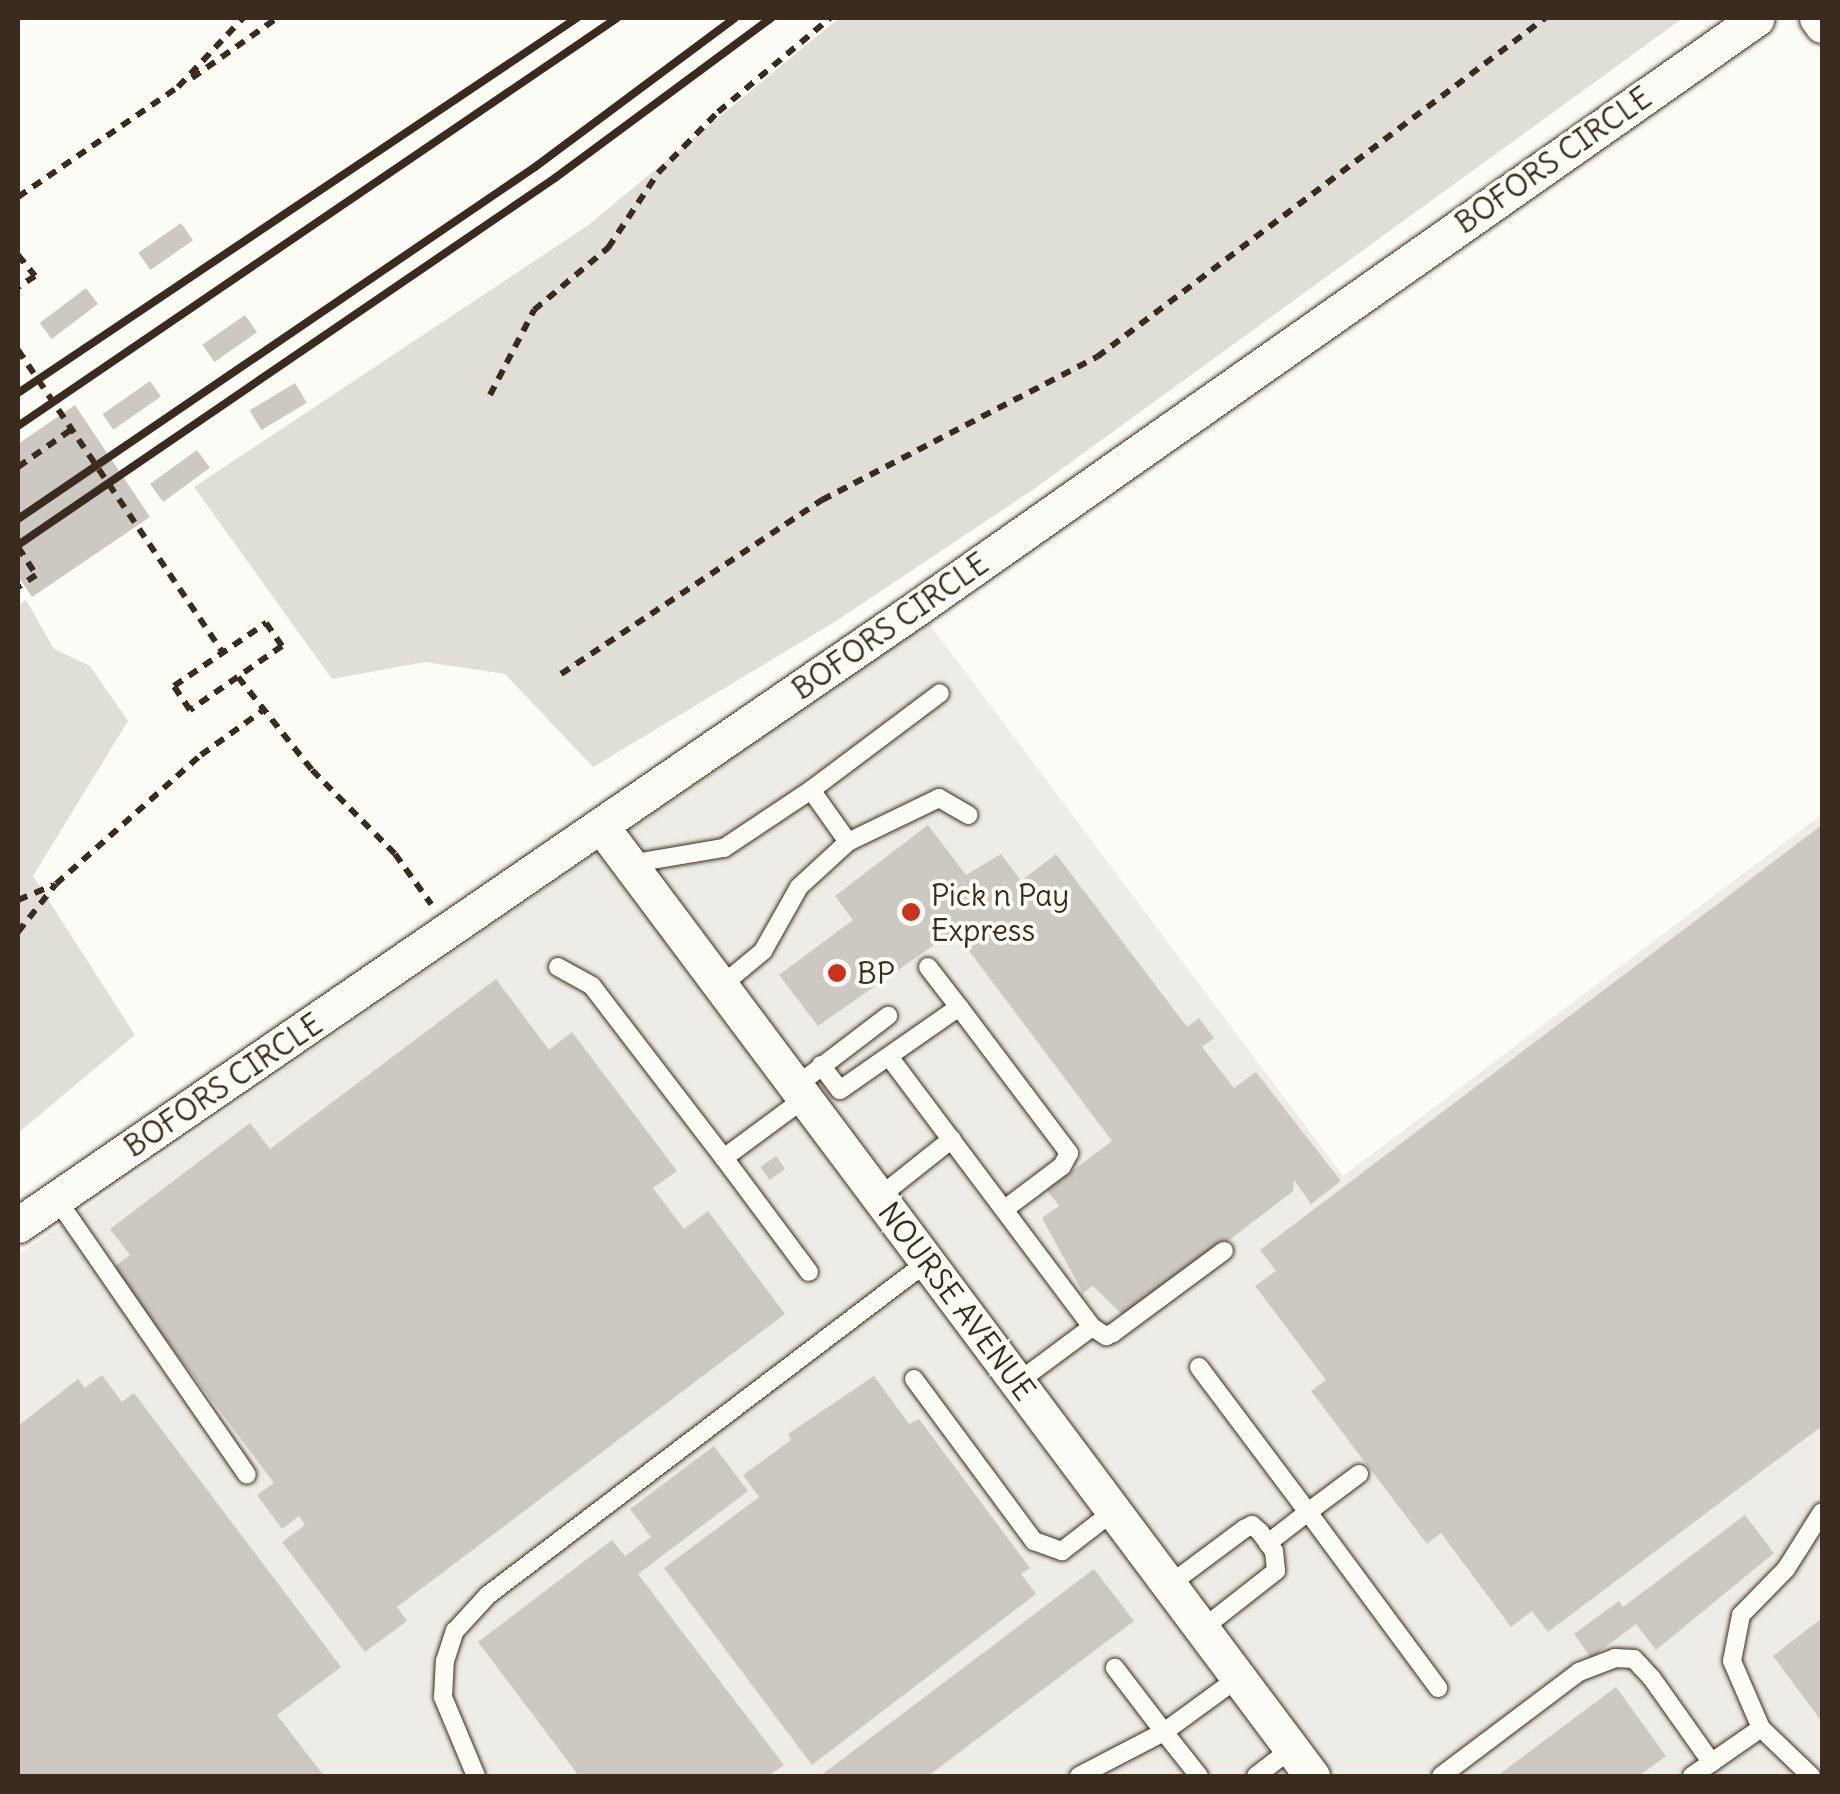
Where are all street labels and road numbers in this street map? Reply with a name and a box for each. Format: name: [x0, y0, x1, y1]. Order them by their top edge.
street label: BOFORS CIRCLE: [1448, 79, 1658, 241]
street label: BOFORS CIRCLE: [785, 545, 995, 707]
street label: BOFORS CIRCLE: [117, 1005, 329, 1165]
street label: NOURSE AVENUE: [871, 1195, 1043, 1407]

